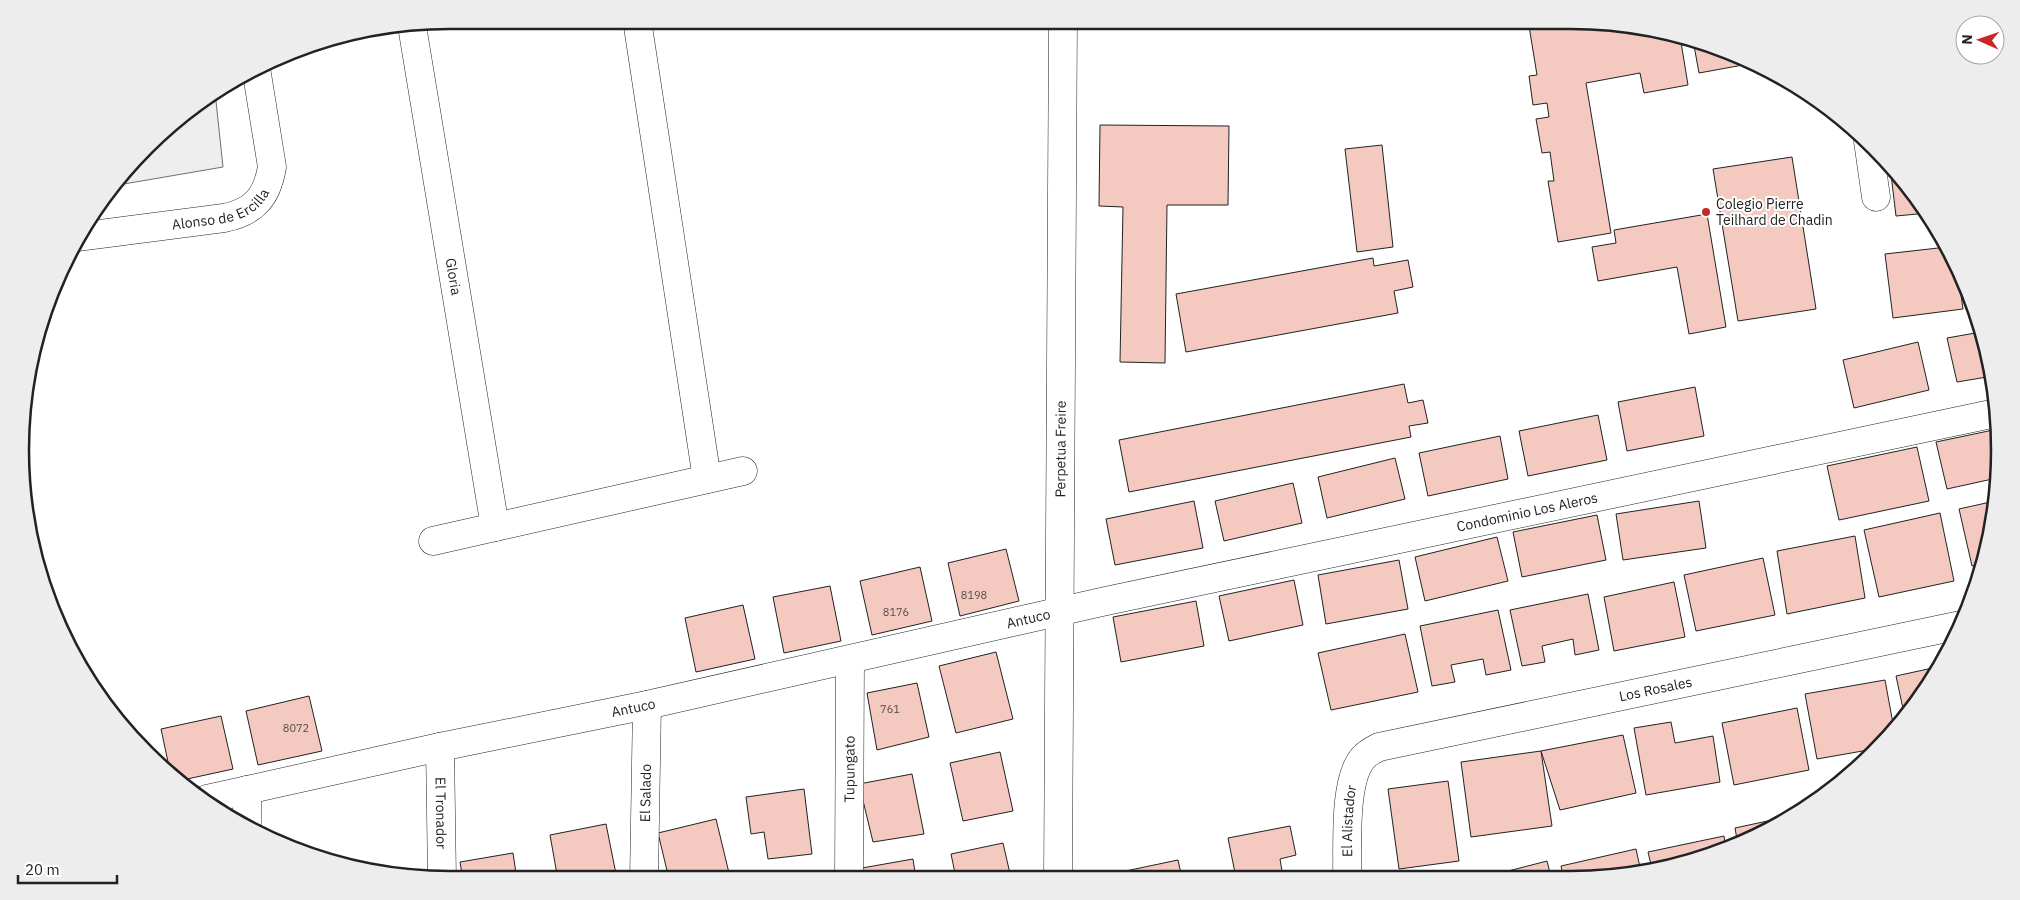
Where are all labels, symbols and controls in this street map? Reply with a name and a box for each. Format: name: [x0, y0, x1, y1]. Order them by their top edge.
north arrow: [1955, 15, 2005, 65]
text: N: [1958, 34, 1976, 45]
street label: Alonso de Ercilla: [171, 185, 273, 234]
place label: Colegio Pierre Teilhard de Chadin: [1716, 195, 1833, 229]
marker: Colegio Pierre Teilhard de Chadin: [1700, 206, 1712, 218]
street label: Gloria: [442, 257, 466, 297]
street label: Perpetua Freire: [1051, 400, 1070, 498]
street label: Condominio Los Aleros: [1455, 488, 1600, 536]
house number: 8198: [961, 588, 987, 602]
house number: 8176: [883, 605, 909, 619]
street label: Antuco: [1005, 605, 1052, 632]
street label: Los Rosales: [1618, 673, 1694, 705]
street label: Antuco: [610, 694, 657, 721]
house number: 761: [880, 702, 900, 716]
house number: 8072: [283, 721, 309, 735]
street label: Tupungato: [840, 735, 859, 802]
street label: El Salado: [636, 764, 655, 822]
street label: El Tronador: [431, 777, 451, 849]
street label: El Alistador: [1338, 783, 1360, 857]
scale bar: [18, 852, 116, 884]
text: 20 m: [25, 860, 60, 879]

